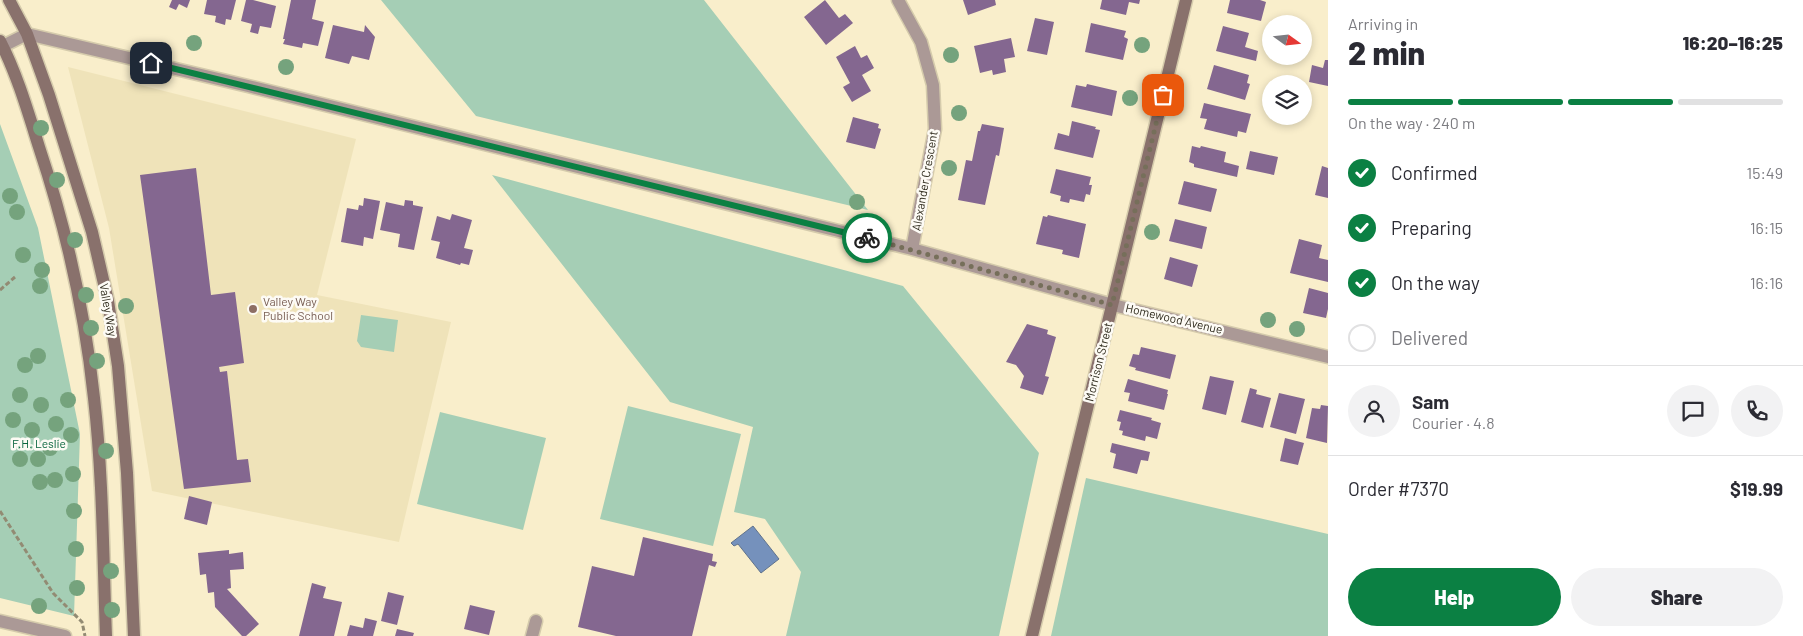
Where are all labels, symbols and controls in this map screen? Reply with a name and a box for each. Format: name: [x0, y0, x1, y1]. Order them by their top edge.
text: Arriving in: [1348, 14, 1418, 33]
north arrow: [1262, 15, 1312, 65]
map controls: [1262, 15, 1312, 125]
text: 16:20–16:25: [1683, 31, 1783, 54]
text: 2 min: [1348, 33, 1425, 71]
pin: [130, 42, 172, 84]
icon: home: [137, 49, 165, 77]
pin: [1142, 74, 1184, 116]
button: layers: [1262, 75, 1312, 125]
icon: bag: [1149, 81, 1177, 109]
text: On the way · 240 m: [1348, 113, 1475, 132]
street label: Alexander Crescent: [908, 130, 940, 232]
icon: check: [1348, 159, 1376, 187]
text: Confirmed: [1391, 161, 1478, 184]
text: 15:49: [1747, 163, 1783, 182]
courier: [842, 213, 892, 263]
icon: check: [1348, 214, 1376, 242]
text: Preparing: [1391, 216, 1472, 239]
text: 16:15: [1750, 218, 1783, 237]
icon: bike: [853, 224, 881, 252]
icon: check: [1348, 269, 1376, 297]
text: On the way: [1391, 271, 1480, 294]
text: 16:16: [1750, 273, 1783, 292]
street label: Valley Way: [97, 282, 121, 338]
place label: Valley Way Public School: [263, 294, 333, 322]
street label: Homewood Avenue: [1124, 300, 1224, 336]
marker: Valley Way Public School: [247, 303, 259, 315]
street label: Morrison Street: [1081, 321, 1115, 403]
text: Delivered: [1391, 326, 1468, 349]
button: person: [1348, 385, 1400, 437]
button: chat: [1667, 385, 1719, 437]
button: phone: [1731, 385, 1783, 437]
text: Sam: [1412, 390, 1449, 413]
text: Courier · 4.8: [1412, 413, 1495, 432]
park label: F.H. Leslie: [12, 436, 66, 450]
text: Order #7370: [1348, 477, 1449, 500]
text: $19.99: [1730, 477, 1783, 500]
button: Help: [1348, 568, 1561, 626]
button: Share: [1571, 568, 1783, 626]

